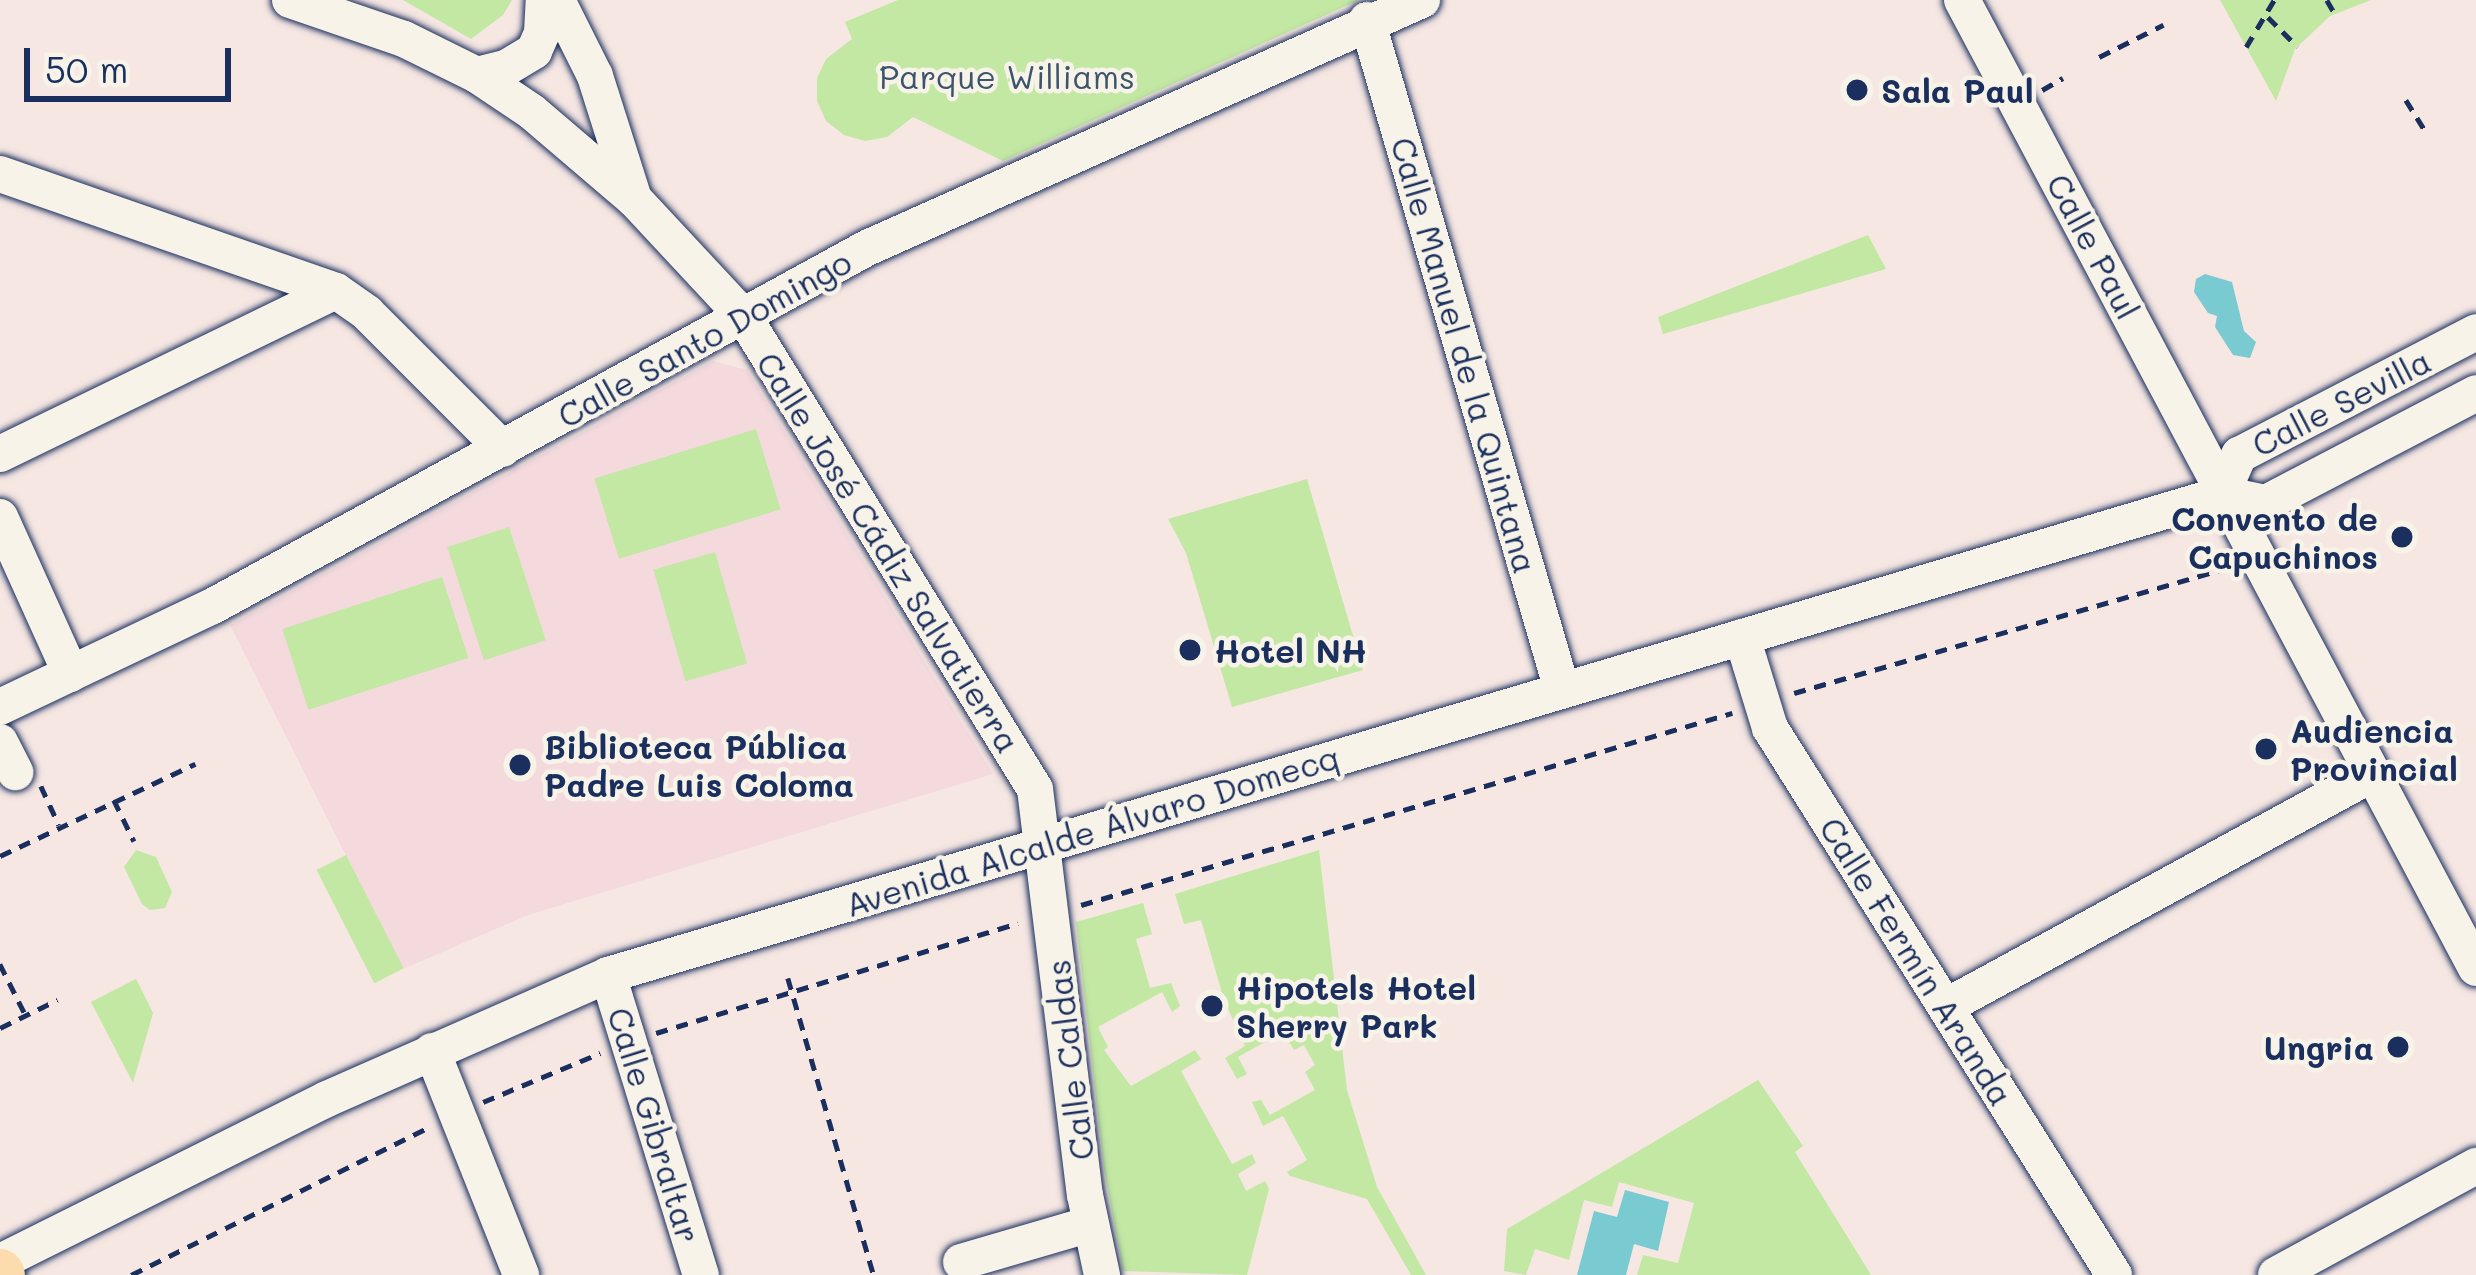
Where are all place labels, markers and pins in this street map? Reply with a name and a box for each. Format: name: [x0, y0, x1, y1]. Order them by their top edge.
place label: Sala Paul: [1881, 70, 2034, 110]
marker: Sala Paul: [1844, 77, 1870, 103]
place label: Convento de Capuchinos: [2171, 498, 2378, 576]
marker: Convento de Capuchinos: [2389, 524, 2415, 550]
place label: Hotel NH: [1214, 630, 1367, 670]
marker: Hotel NH: [1177, 637, 1203, 663]
place label: Audiencia Provincial: [2290, 710, 2458, 788]
place label: Biblioteca Pública Padre Luis Coloma: [544, 726, 854, 804]
marker: Audiencia Provincial: [2253, 736, 2279, 762]
marker: Biblioteca Pública Padre Luis Coloma: [507, 752, 533, 778]
place label: Hipotels Hotel Sherry Park: [1236, 967, 1476, 1045]
marker: Hipotels Hotel Sherry Park: [1199, 993, 1225, 1019]
place label: Ungria: [2264, 1027, 2374, 1067]
marker: Ungria: [2385, 1034, 2411, 1060]

